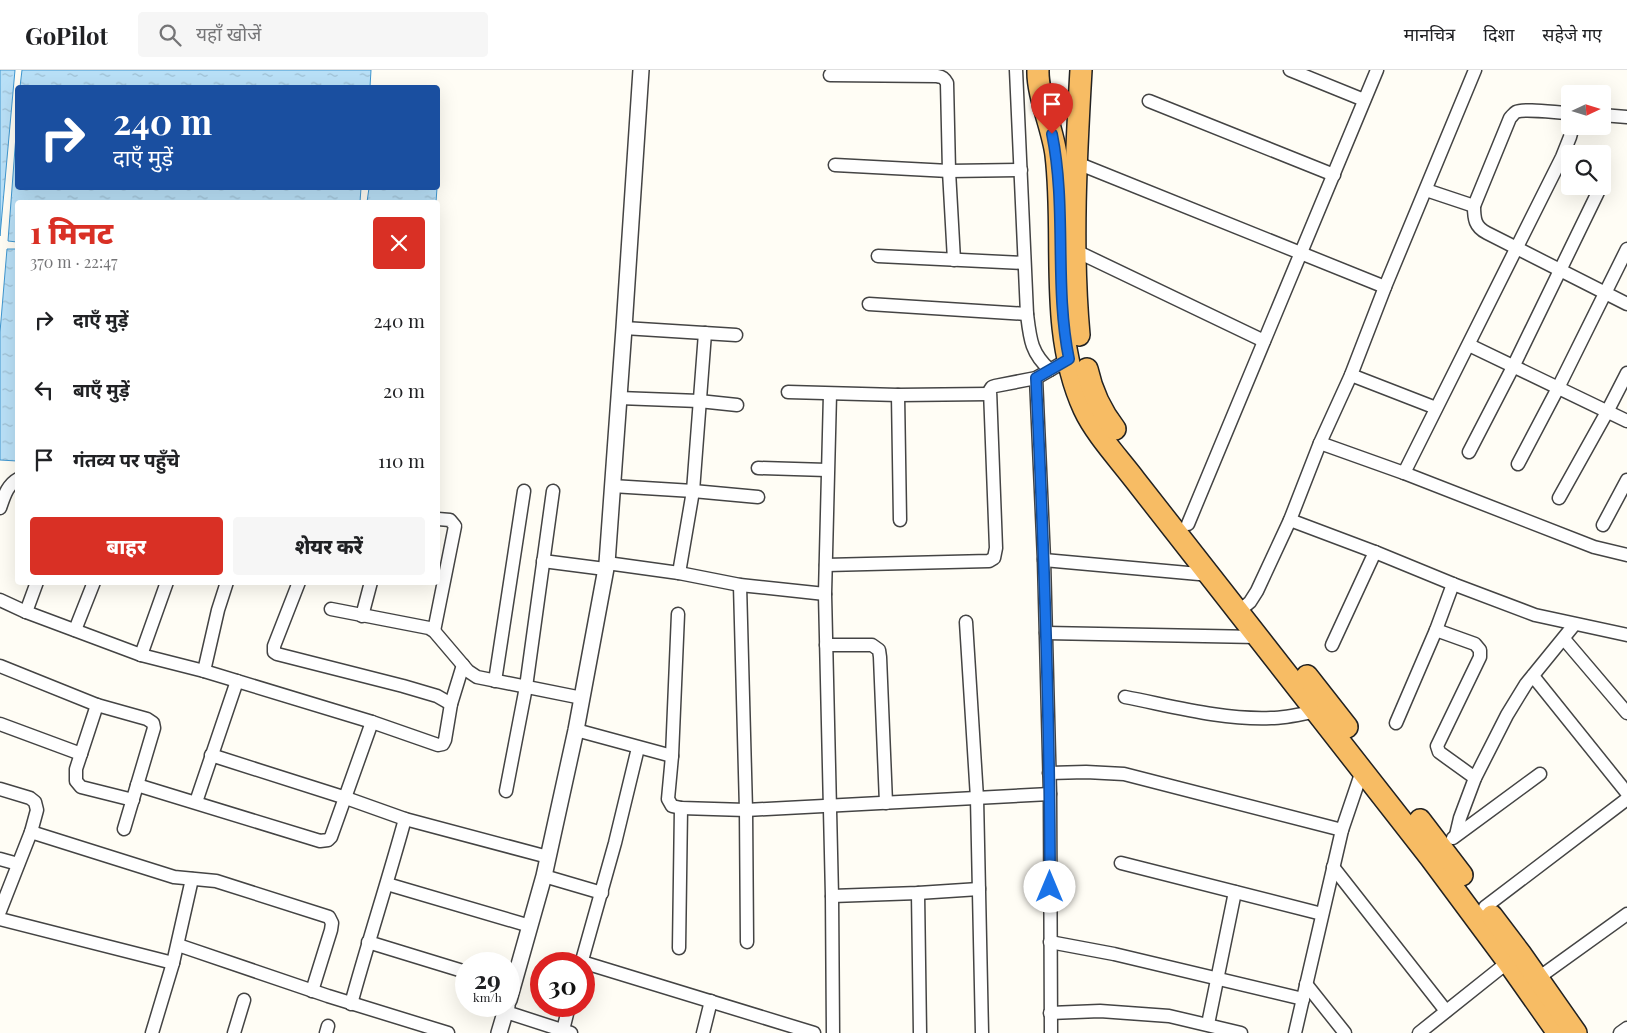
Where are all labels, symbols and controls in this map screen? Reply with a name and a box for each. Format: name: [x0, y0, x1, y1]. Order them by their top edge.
search box: [138, 12, 488, 57]
text: GoPilot: [25, 19, 108, 51]
text: यहाँ खोजें: [196, 20, 261, 46]
icon: search: [156, 21, 184, 49]
text: मानचित्र: [1404, 22, 1455, 46]
text: दिशा: [1483, 22, 1514, 46]
text: सहेजे गए: [1542, 22, 1602, 46]
pin: [1031, 83, 1073, 134]
north arrow: [1561, 85, 1611, 135]
map controls: [1561, 85, 1611, 195]
icon: arrive: [1038, 90, 1066, 118]
text: 240 m: [113, 97, 212, 144]
icon: right: [30, 105, 95, 170]
text: दाएँ मुड़ें: [113, 142, 173, 172]
button: search: [1561, 145, 1611, 195]
text: 1 मिनट: [30, 212, 113, 252]
button: close: [373, 217, 425, 269]
text: 370 m · 22:47: [30, 251, 117, 272]
icon: right: [30, 306, 58, 334]
text: दाएँ मुड़ें: [73, 306, 128, 332]
text: 240 m: [374, 307, 425, 333]
icon: left: [30, 376, 58, 404]
text: बाएँ मुड़ें: [73, 376, 130, 402]
text: 20 m: [383, 377, 425, 403]
icon: arrive: [30, 446, 58, 474]
text: गंतव्य पर पहुँचे: [73, 446, 180, 472]
text: 110 m: [378, 447, 425, 473]
button: बाहर: [30, 517, 223, 575]
button: शेयर करें: [233, 517, 425, 575]
position arrow: [1023, 860, 1075, 912]
speed limit sign: 30: [530, 952, 595, 1017]
text: 29: [474, 962, 501, 995]
text: km/h: [473, 989, 502, 1005]

